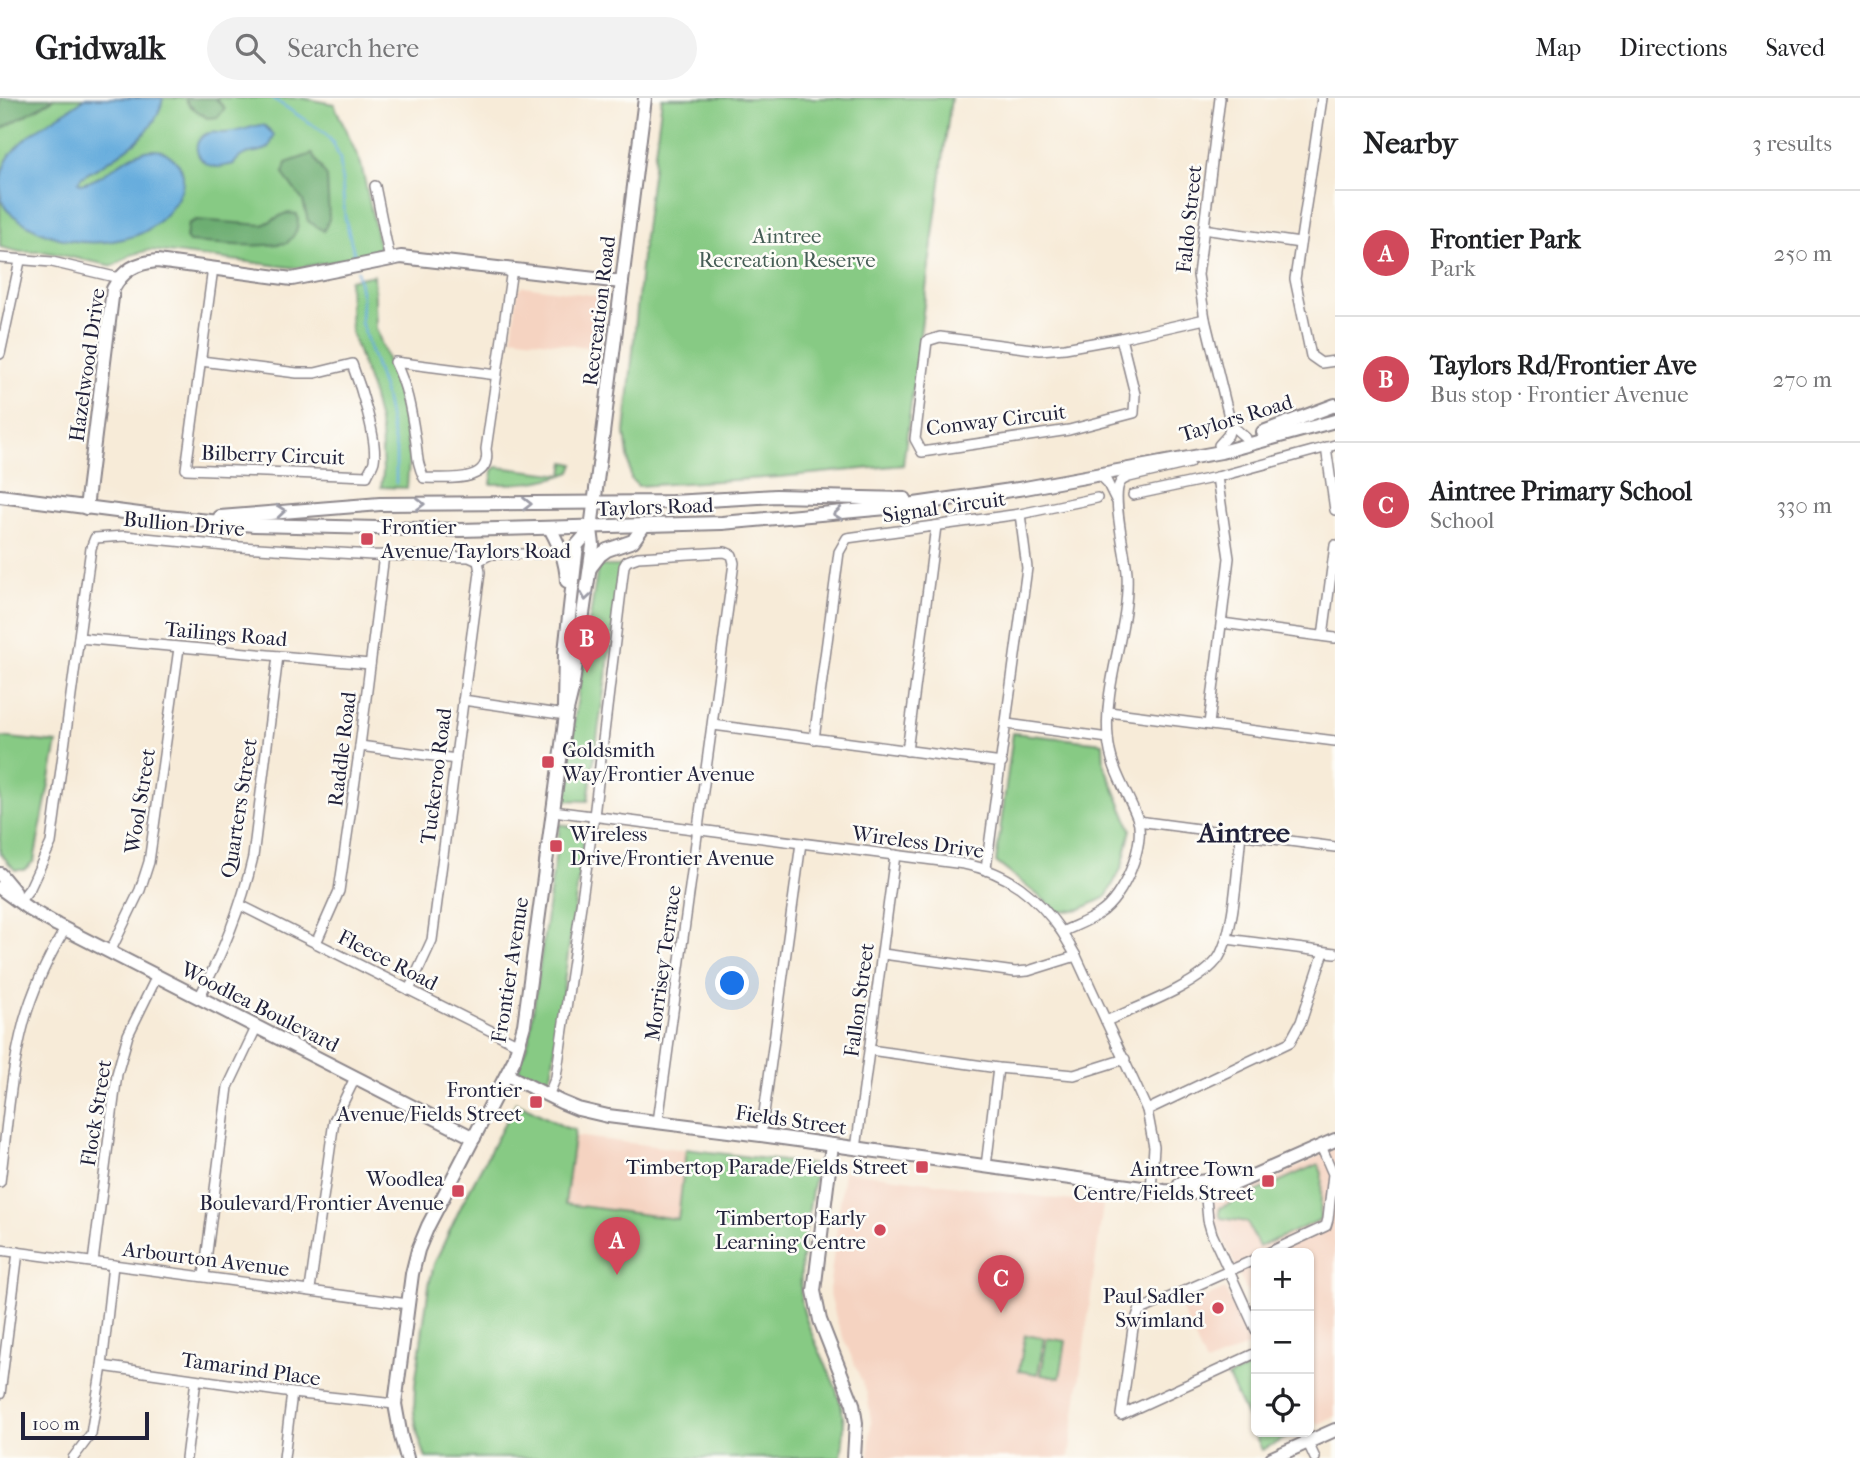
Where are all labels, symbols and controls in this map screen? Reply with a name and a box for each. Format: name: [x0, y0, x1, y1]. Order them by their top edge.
search box: [207, 17, 697, 80]
text: Gridwalk: [35, 29, 165, 68]
icon: search: [231, 29, 269, 67]
text: Search here: [287, 33, 419, 64]
text: Map: [1535, 34, 1581, 62]
text: Directions: [1619, 34, 1727, 62]
text: Saved: [1765, 34, 1825, 62]
text: Nearby: [1363, 126, 1458, 161]
text: 3 results: [1752, 130, 1832, 157]
street label: Faldo Street: [1171, 163, 1207, 274]
park label: Aintree Recreation Reserve: [698, 224, 876, 272]
text: Frontier Park: [1430, 224, 1581, 255]
street label: Recreation Road: [578, 234, 620, 387]
text: A: [1379, 240, 1393, 267]
text: 250 m: [1774, 240, 1832, 267]
text: Park: [1430, 255, 1476, 282]
street label: Hazelwood Drive: [64, 286, 110, 444]
text: Taylors Rd/Frontier Ave: [1430, 350, 1697, 381]
text: B: [1379, 366, 1393, 393]
text: 270 m: [1772, 366, 1832, 393]
text: Bus stop · Frontier Avenue: [1430, 381, 1689, 408]
street label: Taylors Road: [1177, 389, 1296, 447]
street label: Conway Circuit: [925, 399, 1068, 440]
street label: Bilberry Circuit: [201, 440, 346, 470]
text: Aintree Primary School: [1430, 476, 1692, 507]
street label: Signal Circuit: [881, 486, 1008, 528]
text: C: [1378, 492, 1394, 519]
text: 330 m: [1776, 492, 1832, 519]
street label: Taylors Road: [596, 493, 714, 521]
one-way arrow: [415, 496, 426, 512]
one-way arrow: [522, 496, 533, 512]
one-way arrow: [276, 504, 287, 519]
one-way arrow: [832, 506, 843, 521]
street label: Bullion Drive: [122, 507, 246, 541]
text: School: [1430, 507, 1494, 534]
place label: Frontier Avenue/Taylors Road: [380, 515, 571, 563]
marker: Frontier Avenue/Taylors Road: [359, 531, 375, 547]
one-way arrow: [578, 590, 593, 602]
pin: B: [564, 615, 610, 673]
street label: Tailings Road: [164, 617, 289, 651]
street label: Raddle Road: [323, 690, 361, 808]
street label: Tuckeroo Road: [416, 706, 456, 845]
street label: Quarters Street: [216, 736, 262, 880]
place label: Goldsmith Way/Frontier Avenue: [561, 738, 755, 786]
street label: Wool Street: [120, 746, 160, 856]
marker: Goldsmith Way/Frontier Avenue: [540, 754, 556, 770]
district label: Aintree: [1196, 816, 1290, 849]
street label: Wireless Drive: [849, 821, 986, 863]
place label: Wireless Drive/Frontier Avenue: [569, 822, 774, 870]
marker: Wireless Drive/Frontier Avenue: [548, 838, 564, 854]
street label: Morrisey Terrace: [640, 884, 686, 1042]
street label: Frontier Avenue: [487, 895, 533, 1045]
street label: Fleece Road: [334, 925, 442, 996]
street label: Fallon Street: [839, 941, 879, 1059]
street label: Woodlea Boulevard: [176, 956, 344, 1057]
your location: [715, 966, 749, 1000]
street label: Flock Street: [76, 1057, 116, 1168]
place label: Frontier Avenue/Fields Street: [336, 1078, 523, 1126]
marker: Frontier Avenue/Fields Street: [528, 1094, 544, 1110]
street label: Fields Street: [734, 1100, 849, 1140]
place label: Timbertop Parade/Fields Street: [626, 1155, 909, 1179]
place label: Aintree Town Centre/Fields Street: [1073, 1157, 1254, 1205]
marker: Timbertop Parade/Fields Street: [914, 1159, 930, 1175]
place label: Woodlea Boulevard/Frontier Avenue: [199, 1167, 444, 1215]
marker: Aintree Town Centre/Fields Street: [1260, 1173, 1276, 1189]
marker: Woodlea Boulevard/Frontier Avenue: [450, 1183, 466, 1199]
place label: Timbertop Early Learning Centre: [715, 1206, 867, 1254]
pin: A: [594, 1217, 640, 1275]
marker: Timbertop Early Learning Centre: [872, 1222, 888, 1238]
street label: Arbourton Avenue: [120, 1237, 291, 1281]
map controls: [1251, 1248, 1314, 1437]
button: +: [1251, 1248, 1314, 1311]
pin: C: [978, 1255, 1024, 1313]
place label: Paul Sadler Swimland: [1103, 1284, 1205, 1332]
marker: Paul Sadler Swimland: [1210, 1300, 1226, 1316]
button: −: [1251, 1311, 1314, 1374]
street label: Tamarind Place: [180, 1347, 322, 1391]
button: locate: [1251, 1374, 1314, 1437]
scale bar: [21, 1409, 149, 1441]
text: 100 m: [32, 1413, 80, 1435]

